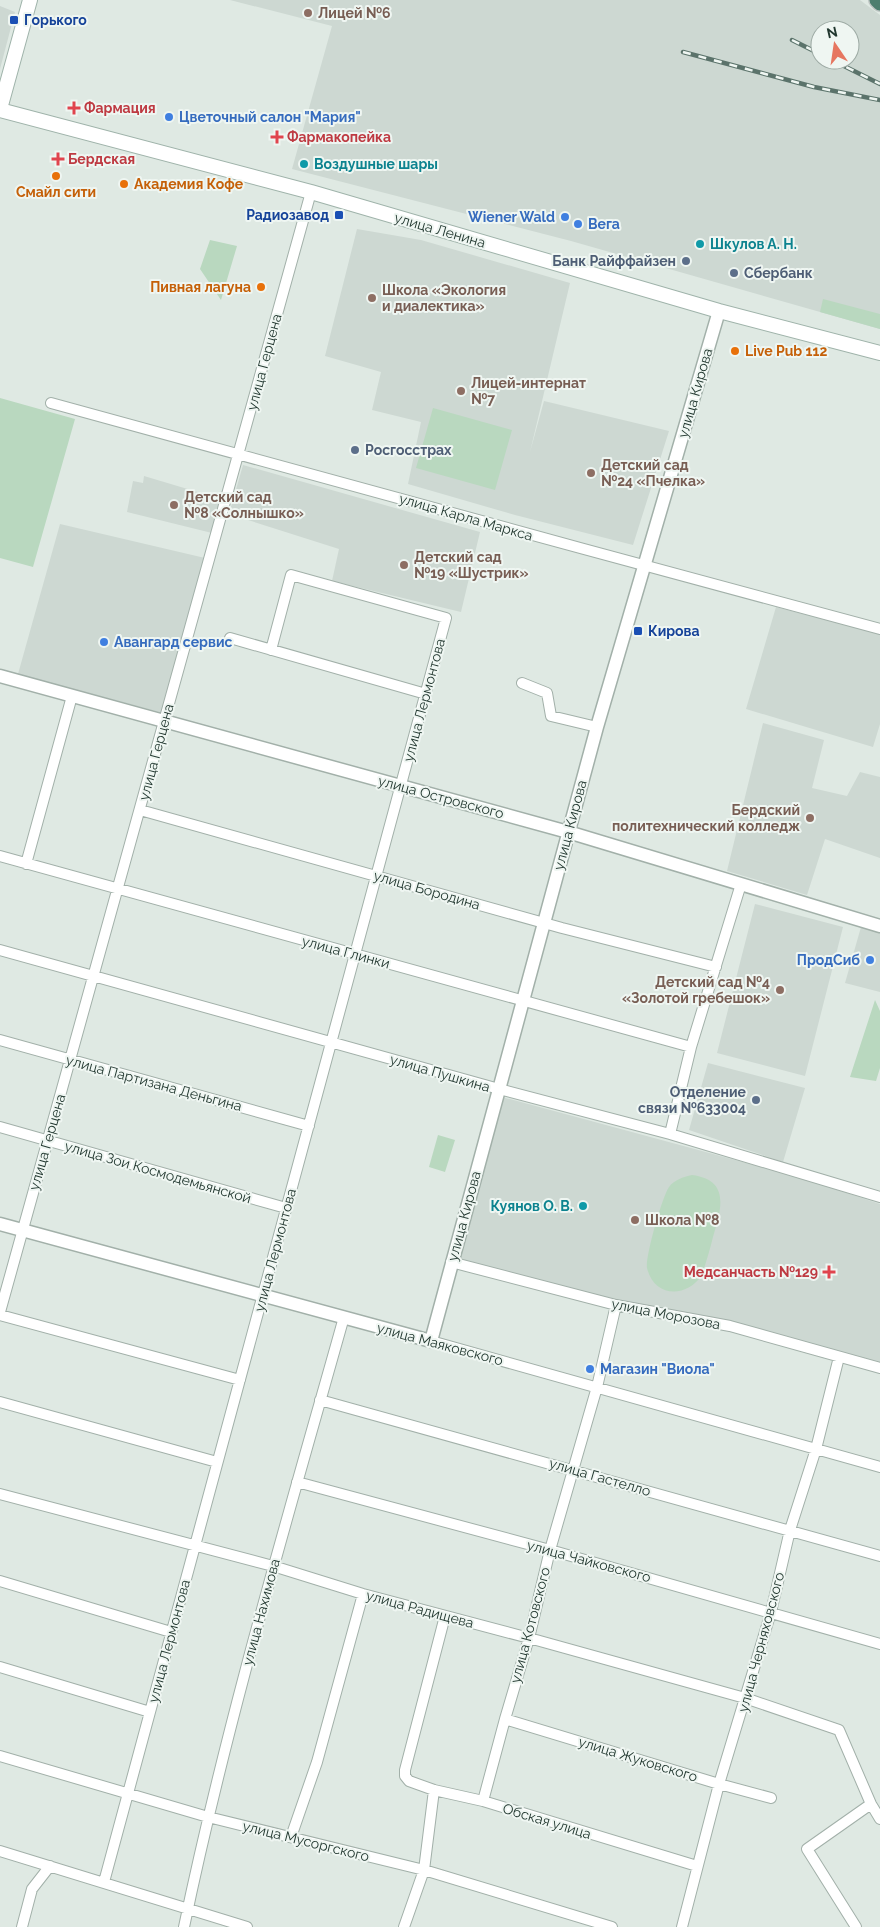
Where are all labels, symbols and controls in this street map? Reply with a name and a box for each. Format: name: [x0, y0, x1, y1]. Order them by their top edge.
place label: Лицей №6: [318, 5, 391, 21]
marker: Лицей №6: [302, 7, 314, 19]
place label: Горького: [24, 12, 87, 28]
marker: Горького: [8, 14, 20, 26]
north arrow: [810, 20, 860, 70]
text: N: [825, 23, 839, 41]
place label: Фармация: [84, 100, 156, 116]
marker: Фармация: [68, 102, 80, 114]
place label: Цветочный салон "Мария": [179, 109, 361, 125]
marker: Цветочный салон "Мария": [163, 111, 175, 123]
place label: Фармакопейка: [287, 129, 391, 145]
marker: Фармакопейка: [271, 131, 283, 143]
place label: Бердская: [68, 151, 135, 167]
marker: Бердская: [52, 153, 64, 165]
place label: Воздушные шары: [314, 156, 438, 172]
marker: Воздушные шары: [298, 158, 310, 170]
marker: Смайл сити: [50, 170, 62, 182]
place label: Академия Кофе: [134, 176, 244, 192]
marker: Академия Кофе: [118, 178, 130, 190]
place label: Смайл сити: [16, 184, 96, 200]
place label: Радиозавод: [246, 207, 329, 223]
marker: Радиозавод: [333, 209, 345, 221]
street label: улица Ленина: [393, 209, 487, 251]
place label: Wiener Wald: [468, 209, 555, 225]
marker: Wiener Wald: [559, 211, 571, 223]
place label: Вега: [588, 216, 620, 232]
marker: Вега: [572, 218, 584, 230]
place label: Шкулов А. Н.: [710, 236, 797, 252]
marker: Шкулов А. Н.: [694, 238, 706, 250]
place label: Банк Райффайзен: [552, 253, 676, 269]
marker: Банк Райффайзен: [680, 255, 692, 267]
place label: Сбербанк: [744, 265, 813, 281]
marker: Сбербанк: [728, 267, 740, 279]
place label: Пивная лагуна: [150, 279, 251, 295]
marker: Пивная лагуна: [255, 281, 267, 293]
place label: Школа «Экология и диалектика»: [382, 282, 506, 314]
marker: Школа «Экология и диалектика»: [366, 292, 378, 304]
street label: улица Герцена: [243, 312, 285, 412]
place label: Live Pub 112: [745, 343, 827, 359]
marker: Live Pub 112: [729, 345, 741, 357]
street label: улица Кирова: [675, 346, 715, 440]
place label: Лицей-интернат №7: [471, 375, 586, 407]
marker: Лицей-интернат №7: [455, 385, 467, 397]
place label: Росгосстрах: [365, 442, 452, 458]
marker: Росгосстрах: [349, 444, 361, 456]
place label: Детский сад №24 «Пчелка»: [601, 457, 705, 489]
marker: Детский сад №24 «Пчелка»: [585, 467, 597, 479]
place label: Детский сад №8 «Солнышко»: [184, 489, 304, 521]
street label: улица Карла Маркса: [397, 490, 535, 544]
marker: Детский сад №8 «Солнышко»: [168, 499, 180, 511]
place label: Детский сад №19 «Шустрик»: [414, 549, 529, 581]
marker: Детский сад №19 «Шустрик»: [398, 559, 410, 571]
place label: Кирова: [648, 623, 700, 639]
marker: Кирова: [632, 625, 644, 637]
place label: Авангард сервис: [114, 634, 232, 650]
marker: Авангард сервис: [98, 636, 110, 648]
street label: улица Лермонтова: [400, 637, 448, 763]
street label: улица Герцена: [135, 702, 177, 802]
street label: улица Островского: [376, 773, 506, 821]
street label: улица Кирова: [550, 778, 590, 872]
place label: Бердский политехнический колледж: [612, 802, 800, 834]
marker: Бердский политехнический колледж: [804, 812, 816, 824]
street label: улица Бородина: [372, 867, 482, 913]
street label: улица Глинки: [300, 933, 392, 971]
place label: ПродСиб: [797, 952, 860, 968]
marker: ПродСиб: [864, 954, 876, 966]
place label: Детский сад №4 «Золотой гребешок»: [622, 974, 770, 1006]
marker: Детский сад №4 «Золотой гребешок»: [774, 984, 786, 996]
street label: улица Пушкина: [388, 1051, 492, 1095]
street label: улица Партизана Деньгина: [64, 1052, 244, 1114]
place label: Отделение связи №633004: [638, 1084, 747, 1116]
street label: улица Герцена: [26, 1092, 68, 1192]
marker: Отделение связи №633004: [750, 1094, 762, 1106]
street label: улица Зои Космодемьянской: [63, 1138, 253, 1206]
street label: улица Кирова: [444, 1169, 484, 1263]
street label: улица Лермонтова: [251, 1187, 299, 1313]
place label: Куянов О. В.: [490, 1198, 573, 1214]
marker: Куянов О. В.: [577, 1200, 589, 1212]
place label: Школа №8: [645, 1212, 719, 1228]
marker: Школа №8: [629, 1214, 641, 1226]
place label: Медсанчасть №129: [684, 1264, 818, 1280]
marker: Медсанчасть №129: [822, 1265, 836, 1279]
street label: улица Морозова: [610, 1296, 722, 1332]
street label: улица Маяковского: [375, 1319, 505, 1369]
place label: Магазин "Виола": [600, 1361, 715, 1377]
marker: Магазин "Виола": [584, 1363, 596, 1375]
street label: улица Гастелло: [547, 1455, 653, 1499]
street label: улица Чайковского: [525, 1537, 653, 1585]
street label: улица Нахимова: [239, 1557, 283, 1667]
street label: улица Котовского: [507, 1565, 553, 1685]
street label: улица Черняховского: [735, 1570, 787, 1714]
street label: улица Лермонтова: [145, 1578, 193, 1704]
street label: улица Радищева: [364, 1587, 476, 1631]
street label: улица Жуковского: [577, 1733, 699, 1785]
street label: Обская улица: [501, 1800, 593, 1842]
street label: улица Мусоргского: [241, 1818, 371, 1864]

